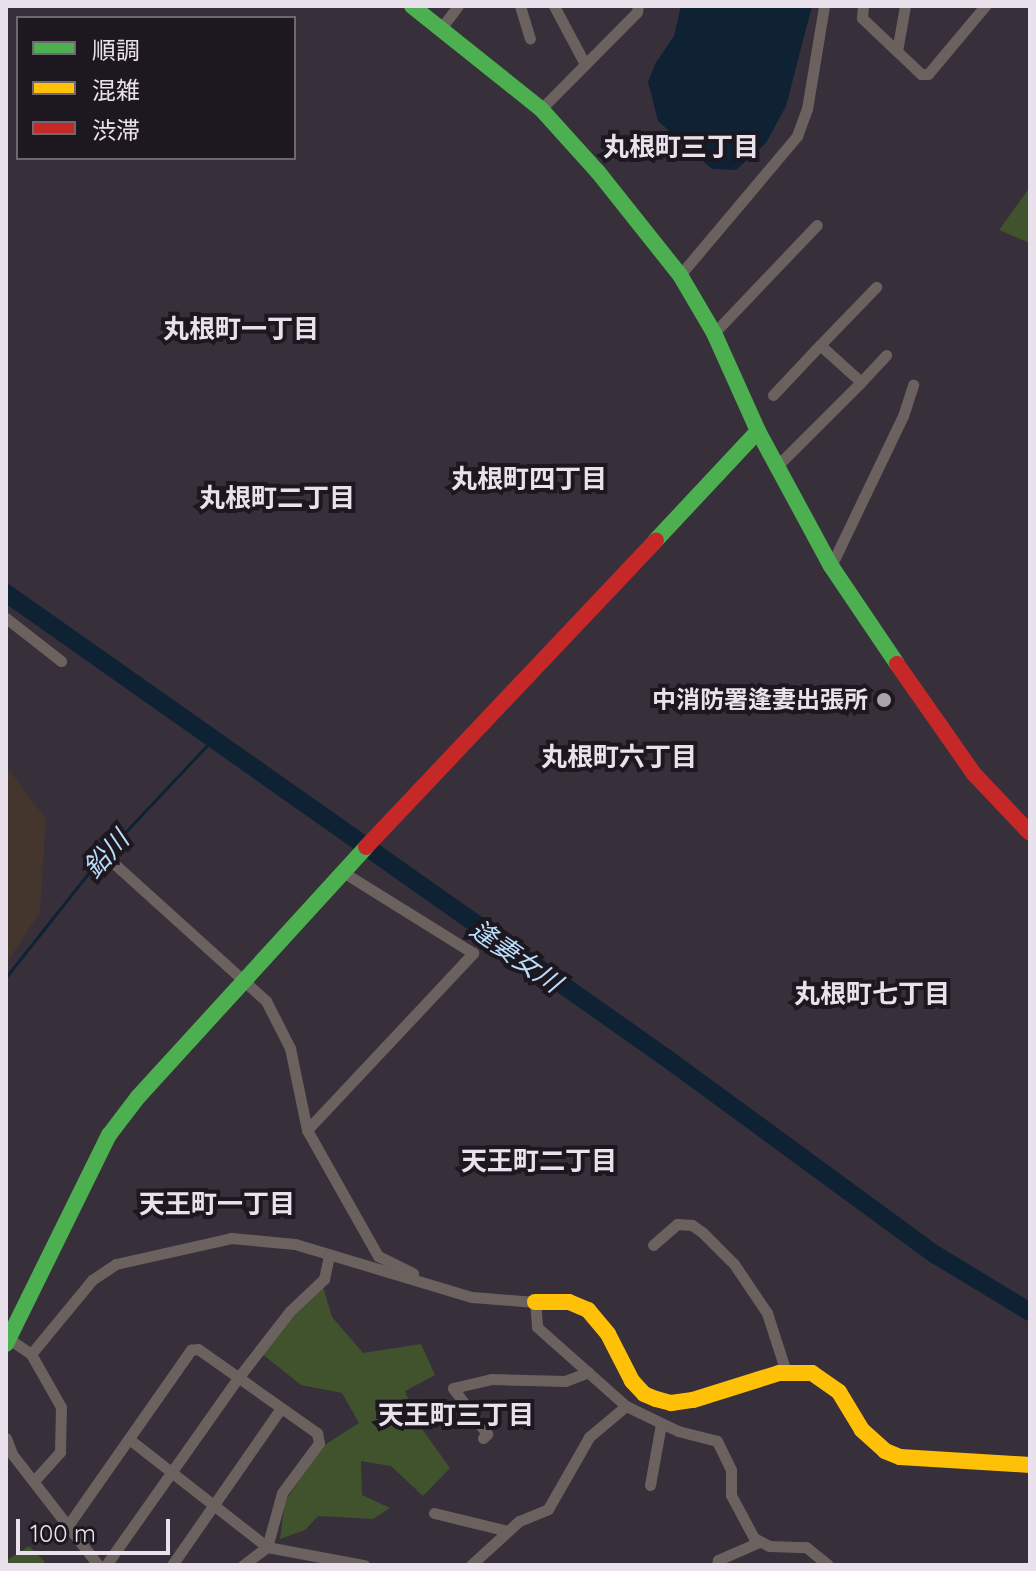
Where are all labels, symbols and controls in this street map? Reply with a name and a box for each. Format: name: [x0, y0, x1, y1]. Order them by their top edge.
legend: [16, 16, 296, 160]
text: 順調: [92, 35, 140, 65]
text: 混雑: [92, 75, 140, 105]
text: 渋滞: [92, 115, 140, 145]
district label: 丸根町三丁目: [603, 131, 759, 163]
district label: 丸根町一丁目: [163, 313, 319, 345]
district label: 丸根町四丁目: [451, 463, 607, 495]
district label: 丸根町二丁目: [199, 482, 355, 514]
place label: 中消防署逢妻出張所: [652, 686, 868, 714]
marker: 中消防署逢妻出張所: [875, 691, 893, 709]
district label: 丸根町六丁目: [541, 741, 697, 773]
water label: 鉛川: [77, 824, 135, 884]
water label: 逢妻女川: [464, 913, 568, 999]
district label: 丸根町七丁目: [794, 978, 950, 1010]
district label: 天王町二丁目: [461, 1145, 617, 1177]
district label: 天王町一丁目: [139, 1188, 295, 1220]
district label: 天王町三丁目: [378, 1399, 534, 1431]
scale bar: [20, 1503, 174, 1553]
text: 100 m: [30, 1518, 96, 1548]

